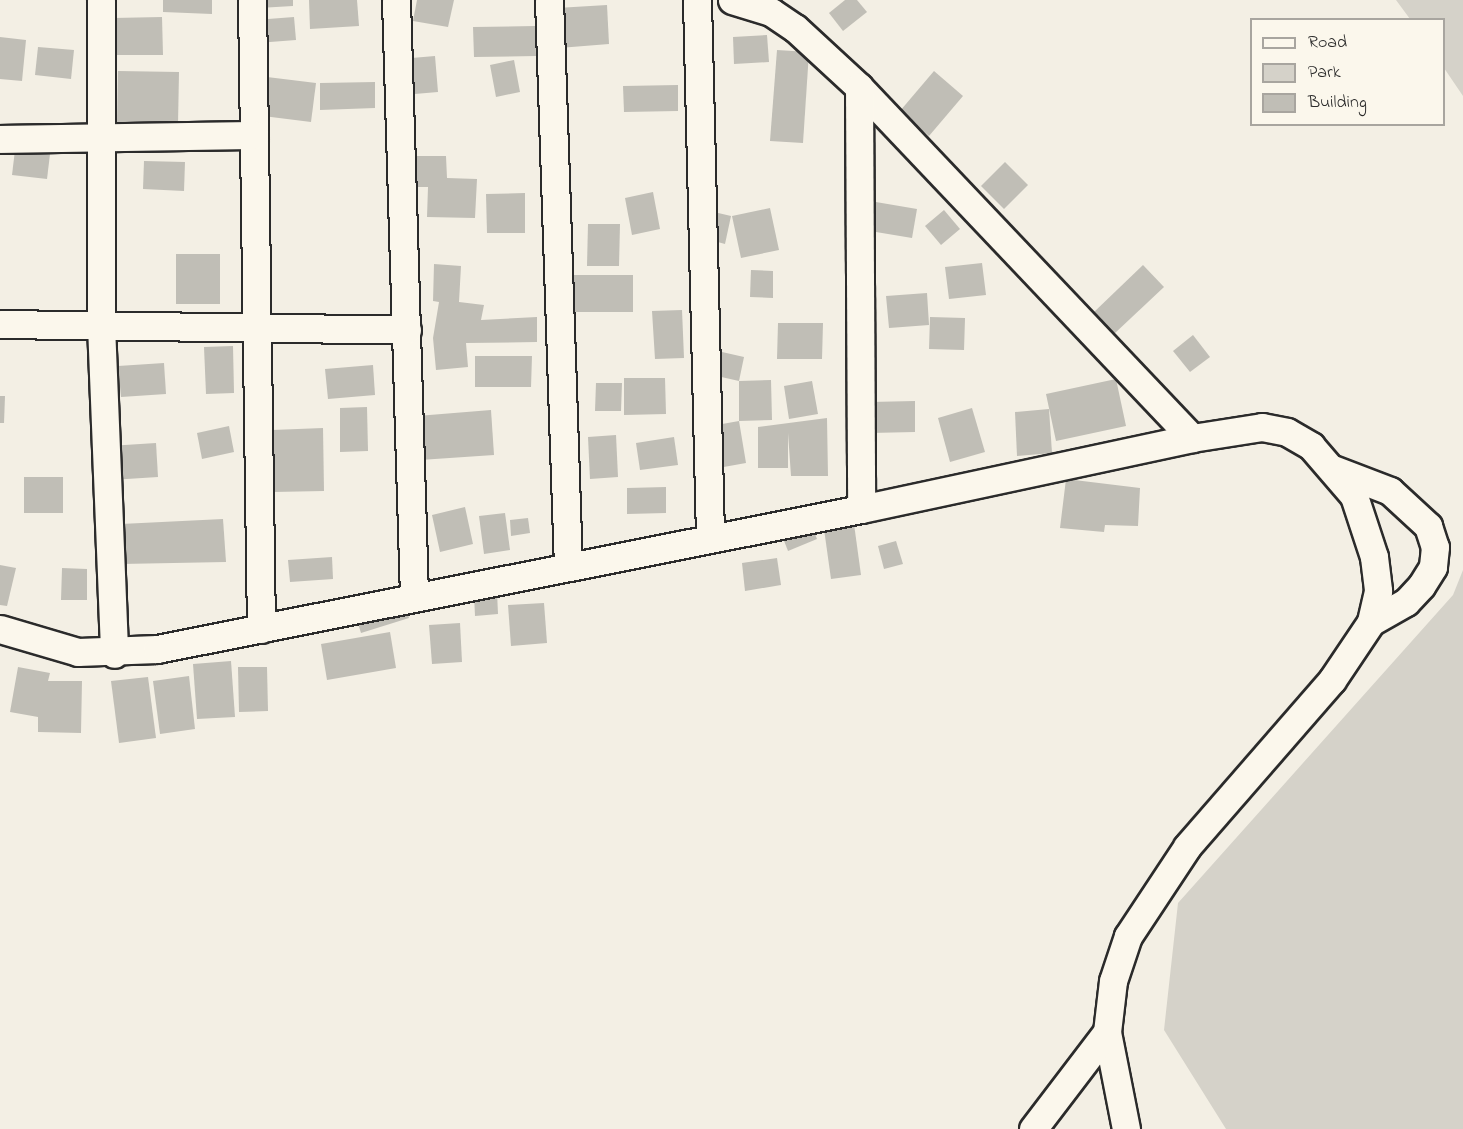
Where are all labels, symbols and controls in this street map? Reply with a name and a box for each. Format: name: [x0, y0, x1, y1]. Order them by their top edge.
legend: [1250, 18, 1445, 126]
text: Road: [1308, 30, 1347, 56]
text: Park: [1308, 60, 1341, 86]
text: Building: [1308, 90, 1367, 116]

